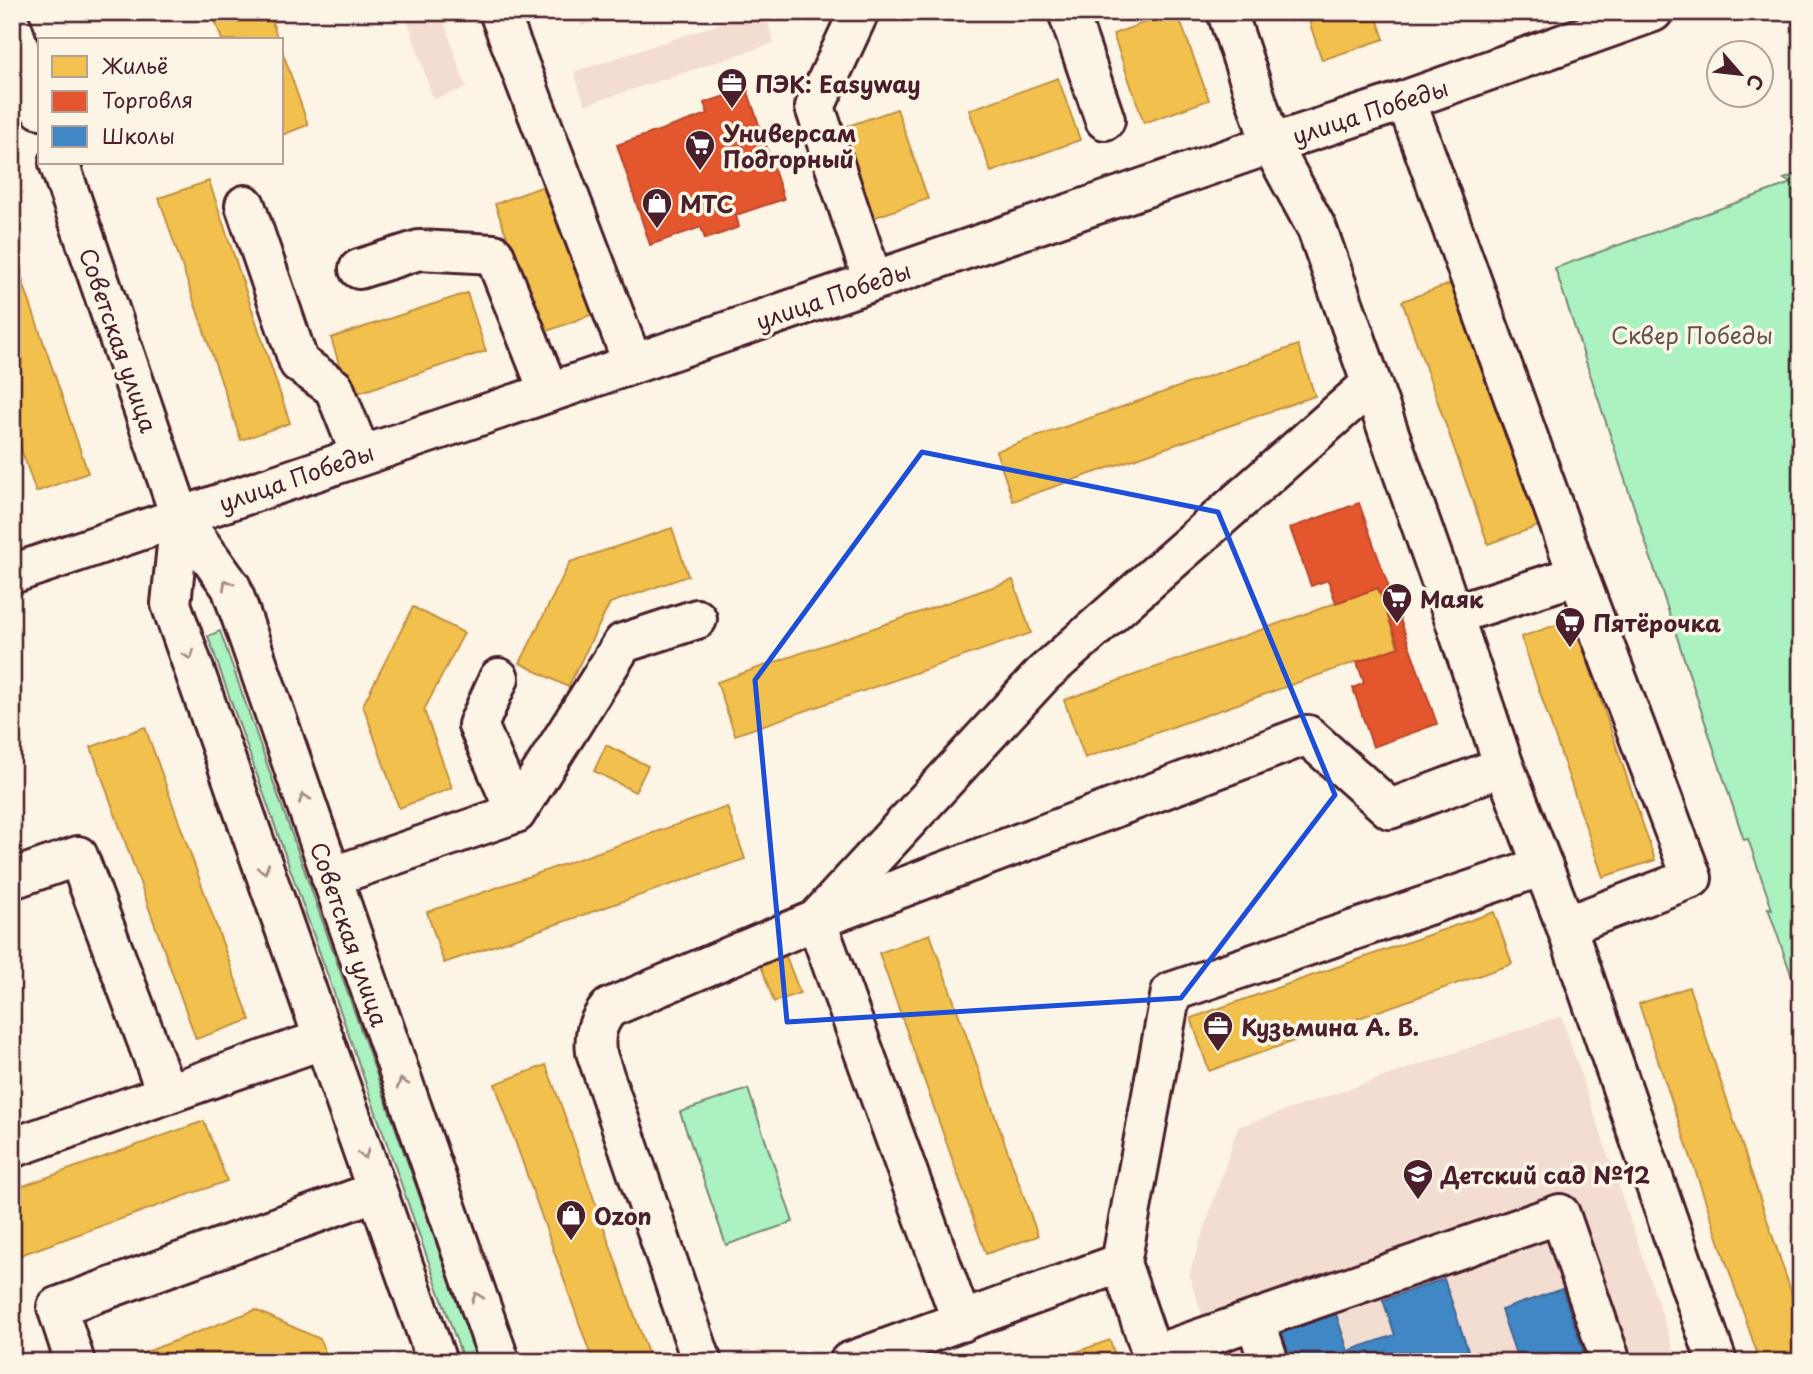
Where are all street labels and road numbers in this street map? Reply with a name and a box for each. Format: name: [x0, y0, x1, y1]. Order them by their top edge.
street label: улица Победы: [1287, 69, 1453, 153]
street label: Советская улица: [71, 243, 167, 437]
street label: улица Победы: [751, 252, 915, 338]
street label: улица Победы: [214, 434, 378, 520]
street label: Советская улица: [302, 837, 398, 1031]

